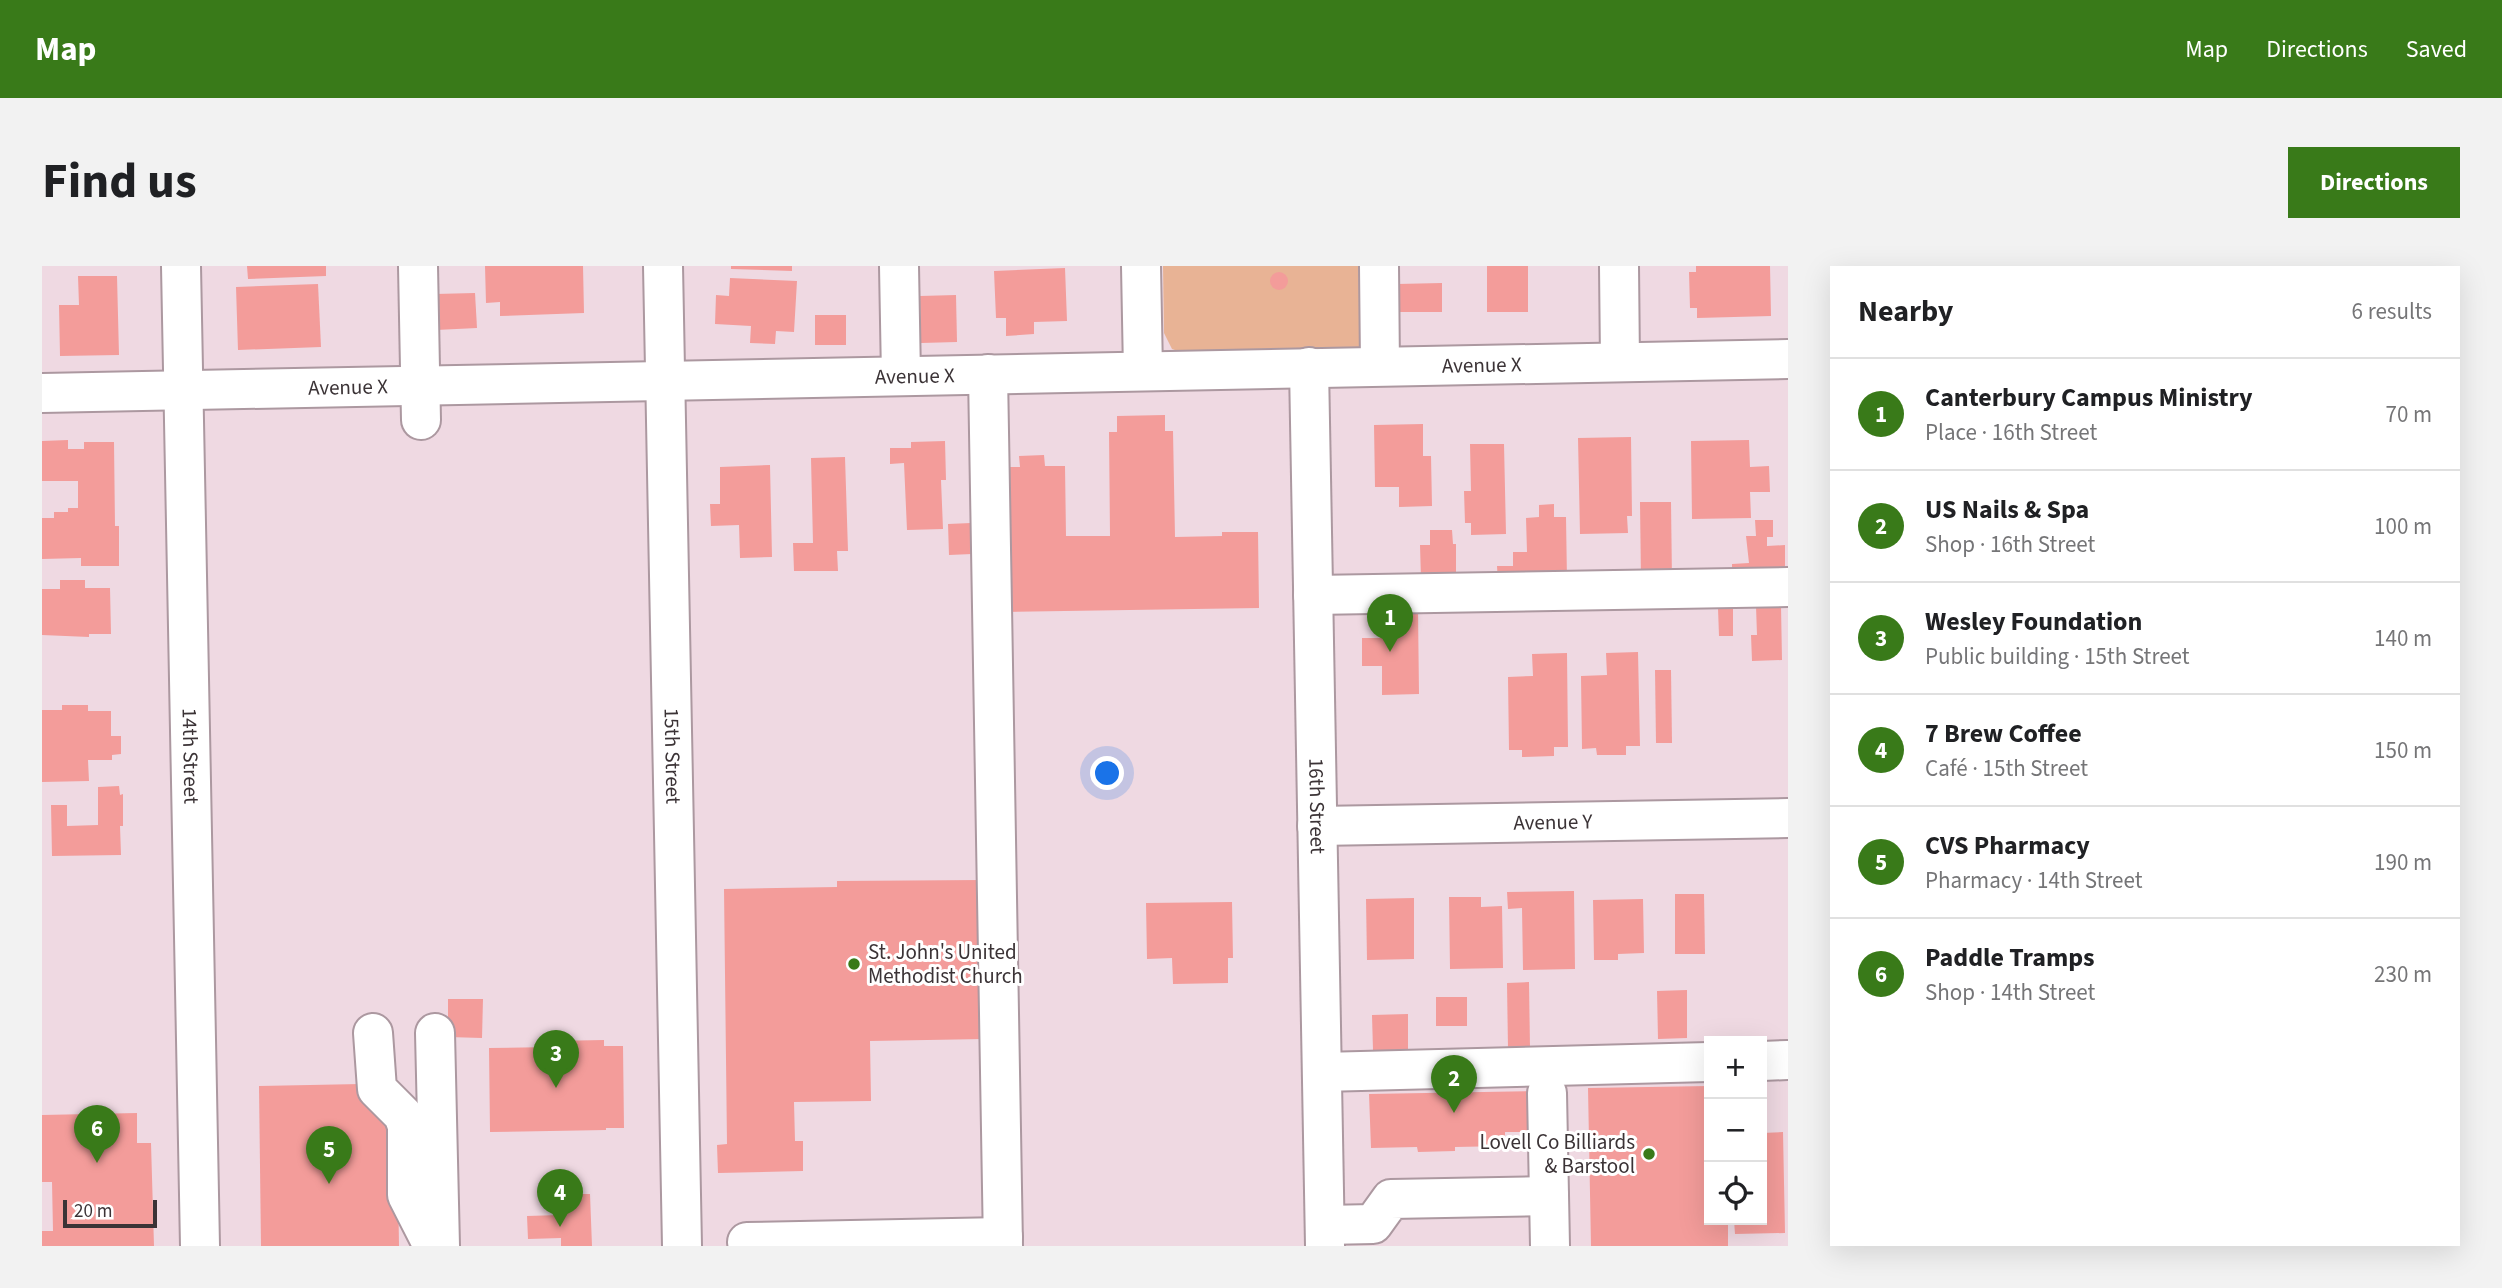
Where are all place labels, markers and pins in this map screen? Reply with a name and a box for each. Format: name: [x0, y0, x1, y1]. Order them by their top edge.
pin: 1: [1367, 594, 1413, 652]
place label: St. John's United Methodist Church: [868, 937, 1023, 991]
marker: St. John's United Methodist Church: [846, 956, 862, 972]
pin: 3: [533, 1030, 579, 1088]
pin: 2: [1431, 1055, 1477, 1113]
pin: 6: [74, 1105, 120, 1163]
pin: 5: [306, 1126, 352, 1184]
place label: Lovell Co Billiards & Barstool: [1480, 1127, 1635, 1181]
marker: Lovell Co Billiards & Barstool: [1641, 1146, 1657, 1162]
pin: 4: [537, 1169, 583, 1227]

